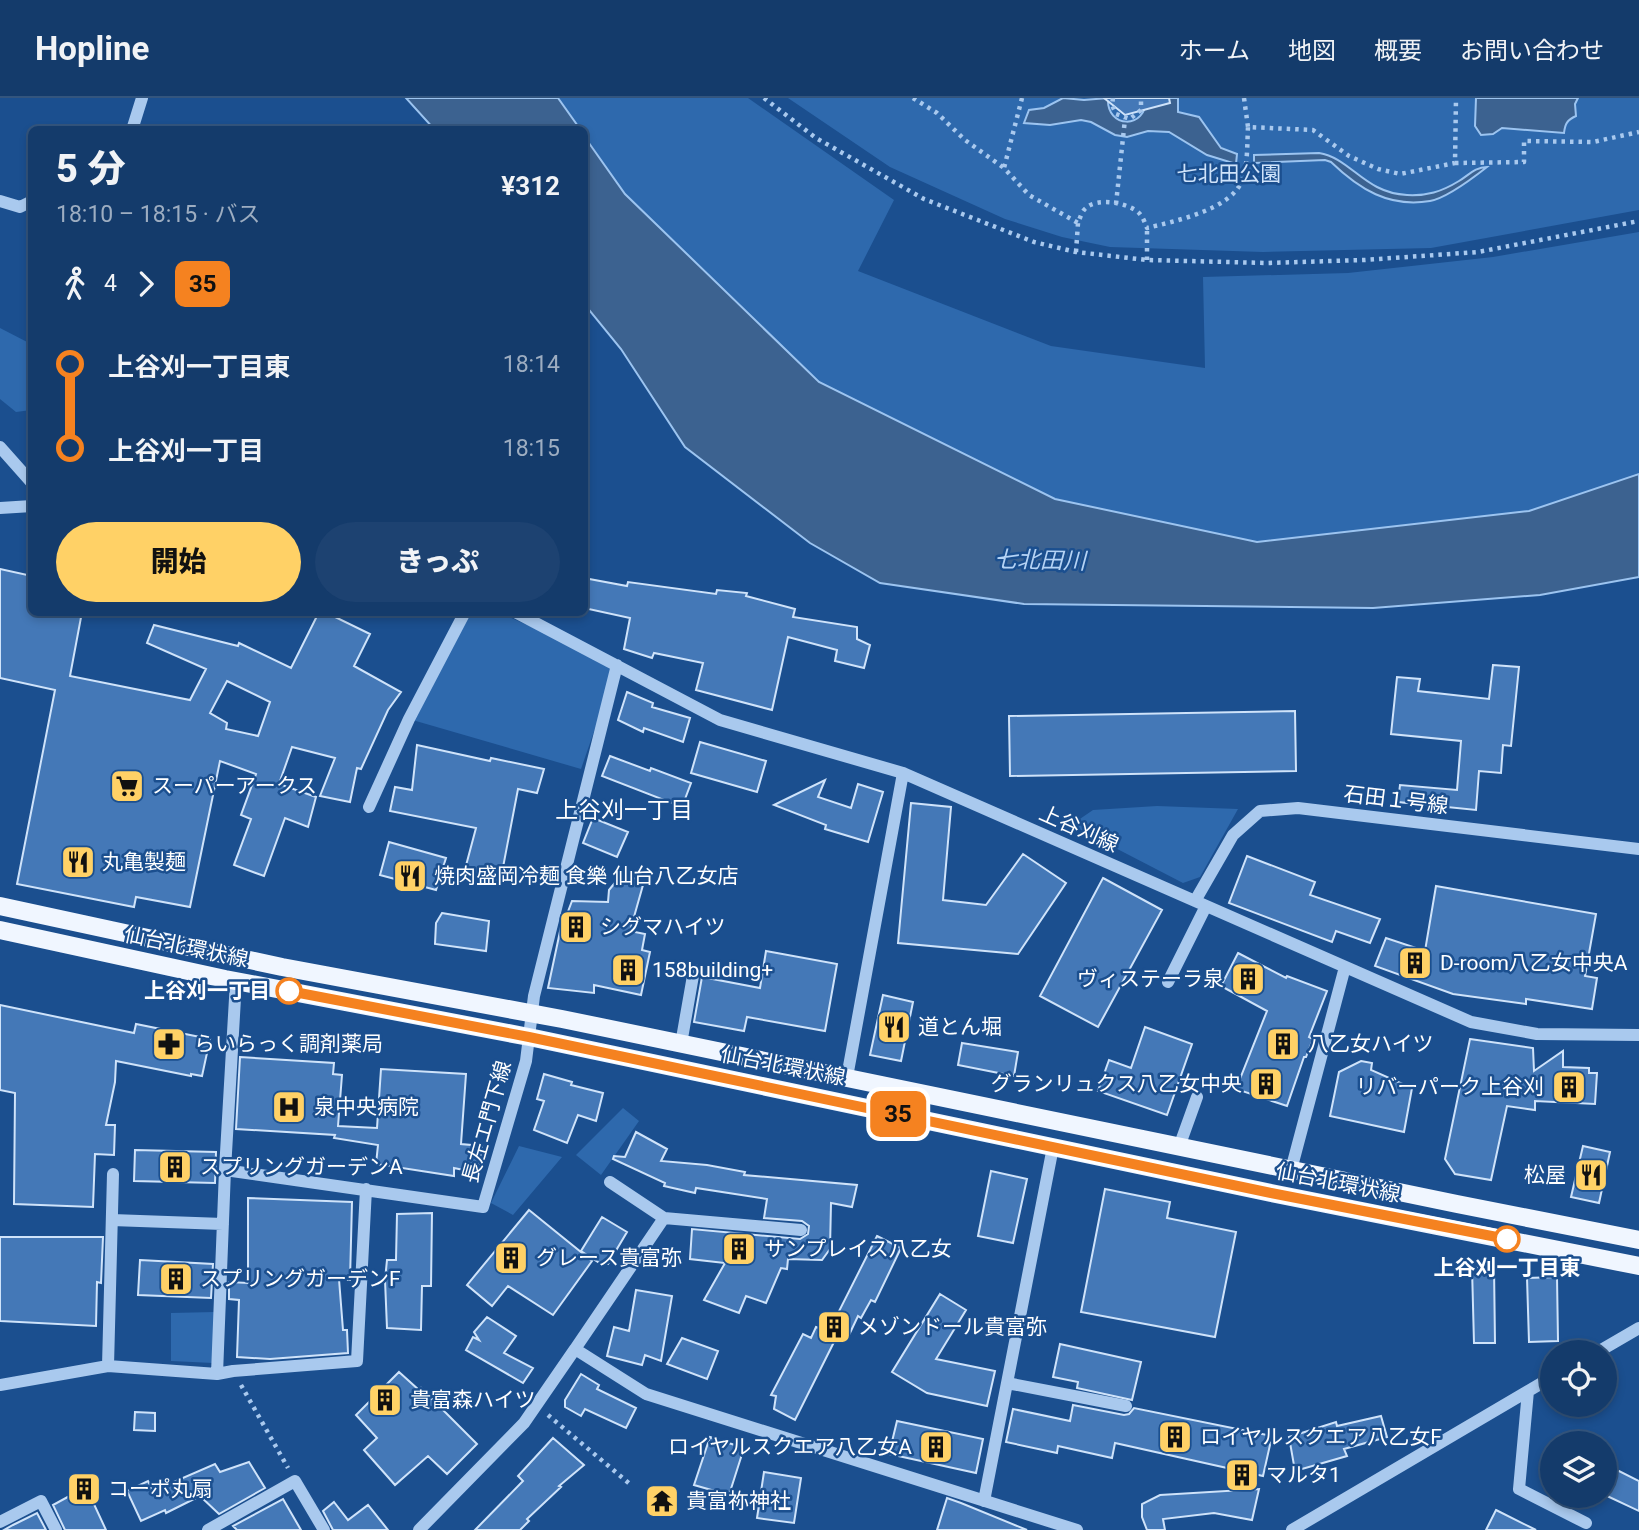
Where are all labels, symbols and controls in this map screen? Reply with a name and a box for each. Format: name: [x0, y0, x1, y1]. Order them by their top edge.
text: Hopline: [35, 29, 149, 68]
text: ホーム: [1179, 37, 1250, 65]
text: 地図: [1288, 37, 1336, 65]
text: 概要: [1374, 37, 1422, 65]
text: お問い合わせ: [1460, 37, 1604, 65]
text: 5 分: [56, 147, 125, 191]
park label: 七北田公園: [1177, 162, 1282, 186]
text: ¥312: [501, 171, 560, 201]
text: 18:10 – 18:15 · バス: [56, 201, 260, 228]
icon: walk: [56, 265, 94, 303]
icon: forward: [127, 265, 165, 303]
text: 4: [104, 270, 117, 297]
text: 35: [189, 270, 216, 298]
text: 18:14: [503, 351, 560, 378]
text: 上谷刈一丁目東: [108, 352, 290, 382]
text: 18:15: [503, 435, 560, 462]
text: 上谷刈一丁目: [108, 436, 264, 466]
button: 開始: [56, 522, 301, 602]
button: きっぷ: [315, 522, 560, 602]
water label: 七北田川: [994, 546, 1089, 575]
supermarket icon: スーパーアークス: [108, 767, 146, 805]
place label: スーパーアークス: [152, 774, 317, 798]
street label: 石田１号線: [1342, 782, 1450, 818]
district label: 上谷刈一丁目: [555, 797, 693, 824]
street label: 上谷刈線: [1036, 801, 1122, 857]
restaurant icon: 丸亀製麺: [59, 843, 97, 881]
place label: 丸亀製麺: [102, 850, 186, 874]
restaurant icon: 焼肉盛岡冷麺 食樂 仙台八乙女店: [391, 857, 429, 895]
place label: 焼肉盛岡冷麺 食樂 仙台八乙女店: [434, 864, 738, 888]
building icon: シグマハイツ: [557, 908, 595, 946]
place label: シグマハイツ: [600, 915, 726, 939]
street label: 仙台北環状線: [122, 922, 250, 972]
building icon: D-room八乙女中央A: [1396, 944, 1434, 982]
building icon: 158building+: [609, 951, 647, 989]
place label: D-room八乙女中央A: [1440, 951, 1628, 975]
place label: 158building+: [652, 958, 773, 982]
building icon: ヴィステーラ泉: [1229, 960, 1267, 998]
place label: ヴィステーラ泉: [1077, 967, 1224, 991]
marker: 上谷刈一丁目: [276, 978, 302, 1004]
place label: 上谷刈一丁目: [144, 979, 270, 1003]
restaurant icon: 道とん堀: [875, 1008, 913, 1046]
place label: 道とん堀: [918, 1015, 1002, 1039]
pharmacy icon: らいらっく調剤薬局: [150, 1025, 188, 1063]
building icon: 八乙女ハイツ: [1264, 1025, 1302, 1063]
place label: らいらっく調剤薬局: [194, 1032, 383, 1056]
place label: 八乙女ハイツ: [1308, 1032, 1434, 1056]
street label: 仙台北環状線: [719, 1042, 847, 1090]
street label: 長左エ門下線: [458, 1058, 516, 1186]
building icon: グランリュクス八乙女中央: [1247, 1065, 1285, 1103]
building icon: リバーパーク上谷刈: [1550, 1068, 1588, 1106]
place label: グランリュクス八乙女中央: [991, 1072, 1242, 1096]
place label: リバーパーク上谷刈: [1355, 1075, 1544, 1099]
hospital icon: 泉中央病院: [270, 1088, 308, 1126]
line badge: 35: [866, 1091, 930, 1137]
place label: 泉中央病院: [314, 1095, 419, 1119]
text: 35: [884, 1100, 912, 1128]
building icon: スプリングガーデンA: [156, 1148, 194, 1186]
place label: スプリングガーデンA: [200, 1155, 403, 1179]
restaurant icon: 松屋: [1572, 1156, 1610, 1194]
street label: 仙台北環状線: [1274, 1159, 1402, 1207]
place label: 松屋: [1524, 1163, 1566, 1187]
marker: 上谷刈一丁目東: [1494, 1226, 1520, 1252]
building icon: サンプレイス八乙女: [720, 1230, 758, 1268]
place label: サンプレイス八乙女: [764, 1237, 952, 1261]
building icon: グレース貴富弥: [492, 1239, 530, 1277]
place label: グレース貴富弥: [536, 1246, 682, 1270]
place label: 上谷刈一丁目東: [1434, 1256, 1581, 1280]
building icon: スプリングガーデンF: [157, 1260, 195, 1298]
place label: スプリングガーデンF: [200, 1267, 401, 1291]
building icon: メゾンドール貴富弥: [815, 1308, 853, 1346]
place label: メゾンドール貴富弥: [858, 1315, 1047, 1339]
map controls: [1540, 1340, 1617, 1508]
button: locate: [1540, 1340, 1617, 1417]
building icon: 貴富森ハイツ: [366, 1381, 404, 1419]
place label: 貴富森ハイツ: [410, 1388, 536, 1412]
building icon: ロイヤルスクエア八乙女F: [1156, 1418, 1194, 1456]
place label: ロイヤルスクエア八乙女F: [1200, 1425, 1442, 1449]
building icon: ロイヤルスクエア八乙女A: [917, 1428, 955, 1466]
button: layers: [1540, 1431, 1617, 1508]
place label: ロイヤルスクエア八乙女A: [668, 1435, 912, 1459]
building icon: マルタ1: [1223, 1456, 1261, 1494]
place label: マルタ1: [1266, 1463, 1341, 1487]
building icon: コーポ丸扇: [65, 1470, 103, 1508]
place label: コーポ丸扇: [108, 1477, 213, 1501]
temple icon: 貴富祢神社: [643, 1482, 681, 1520]
place label: 貴富祢神社: [686, 1489, 791, 1513]

